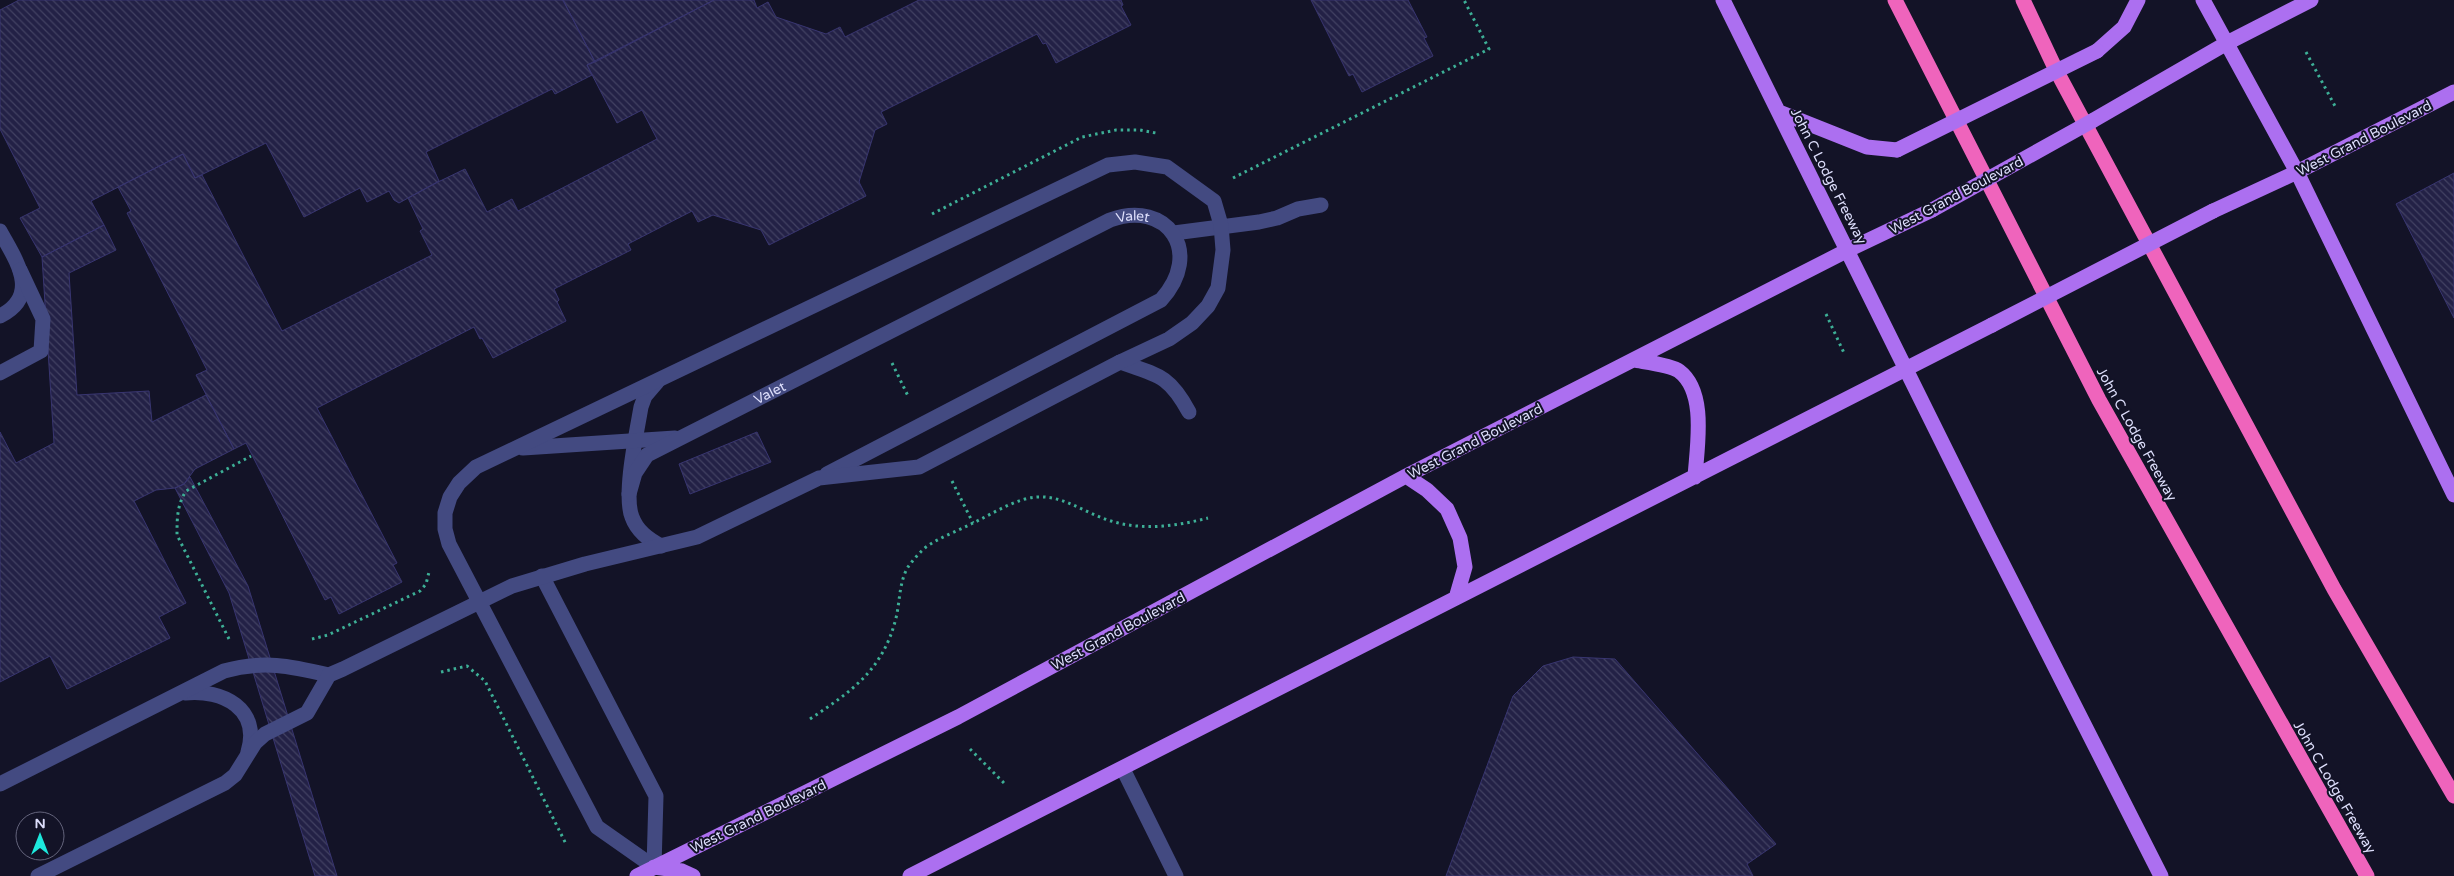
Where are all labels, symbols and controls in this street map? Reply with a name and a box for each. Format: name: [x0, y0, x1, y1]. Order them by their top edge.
street label: West Grand Boulevard: [2294, 97, 2435, 180]
street label: John C Lodge Freeway: [1787, 105, 1870, 247]
street label: West Grand Boulevard: [1886, 153, 2026, 238]
street label: Valet: [1114, 207, 1152, 227]
street label: John C Lodge Freeway: [2093, 364, 2181, 504]
street label: Valet: [751, 378, 789, 408]
street label: West Grand Boulevard: [1405, 400, 1546, 483]
street label: West Grand Boulevard: [1048, 589, 1188, 674]
street label: John C Lodge Freeway: [2290, 718, 2380, 857]
street label: West Grand Boulevard: [687, 776, 829, 857]
north arrow: [15, 811, 65, 861]
text: N: [34, 815, 46, 832]

